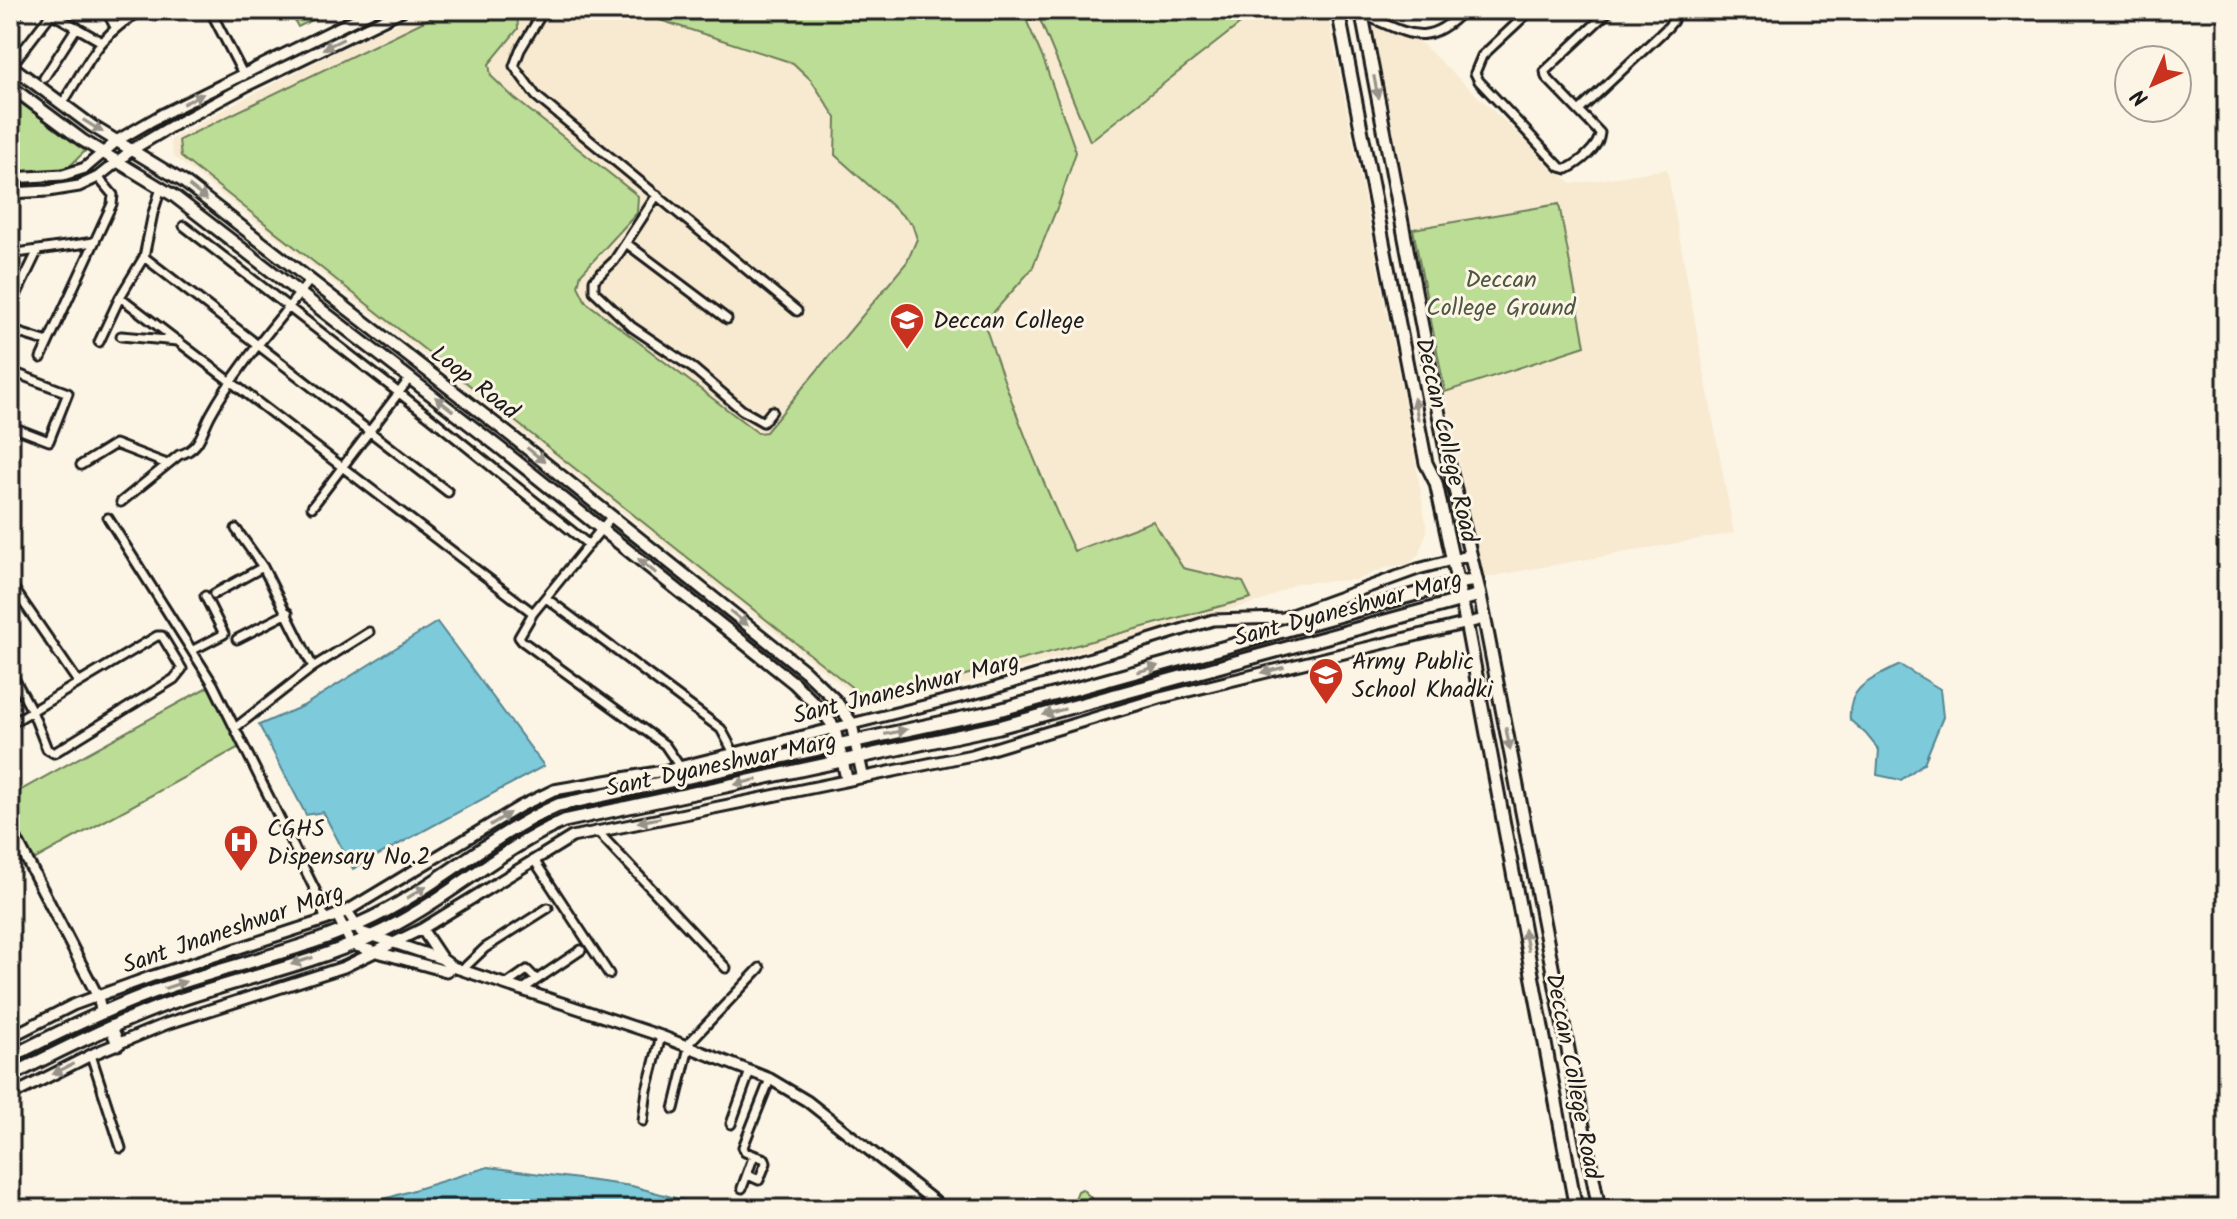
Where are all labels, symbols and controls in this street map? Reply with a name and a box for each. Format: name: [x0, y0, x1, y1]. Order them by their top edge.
one-way arrow: [321, 37, 344, 51]
north arrow: [2113, 44, 2193, 124]
one-way arrow: [1370, 74, 1382, 99]
text: N: [2123, 79, 2158, 114]
one-way arrow: [182, 92, 205, 105]
one-way arrow: [82, 118, 104, 132]
one-way arrow: [188, 185, 208, 201]
park label: Deccan College Ground: [1426, 261, 1577, 328]
school or university icon: Deccan College: [888, 301, 926, 351]
place label: Deccan College: [933, 302, 1085, 341]
street label: Deccan College Road: [1403, 334, 1488, 548]
street label: Loop Road: [421, 336, 528, 431]
one-way arrow: [1409, 396, 1421, 421]
one-way arrow: [434, 397, 454, 413]
one-way arrow: [526, 447, 546, 463]
one-way arrow: [637, 558, 657, 575]
street label: Sant Dyaneshwar Marg: [1230, 560, 1467, 659]
one-way arrow: [729, 609, 749, 626]
street label: Sant Jnaneshwar Marg: [789, 642, 1024, 736]
place label: Army Public School Khadki: [1352, 643, 1494, 710]
school or university icon: Army Public School Khadki: [1307, 656, 1345, 706]
one-way arrow: [1136, 662, 1161, 674]
one-way arrow: [1260, 664, 1285, 677]
one-way arrow: [1041, 706, 1065, 719]
street label: Sant Dyaneshwar Marg: [602, 722, 840, 809]
one-way arrow: [884, 725, 909, 738]
one-way arrow: [1502, 727, 1514, 752]
one-way arrow: [733, 776, 758, 789]
place label: CGHS Dispensary No.2: [267, 810, 431, 877]
one-way arrow: [489, 813, 511, 827]
one-way arrow: [637, 814, 662, 827]
hospital icon: CGHS Dispensary No.2: [222, 823, 260, 873]
street label: Sant Jnaneshwar Marg: [117, 873, 350, 986]
one-way arrow: [406, 885, 428, 899]
one-way arrow: [1519, 927, 1531, 952]
one-way arrow: [290, 955, 314, 968]
street label: Deccan College Road: [1533, 970, 1612, 1184]
one-way arrow: [163, 978, 187, 990]
one-way arrow: [52, 1063, 75, 1076]

